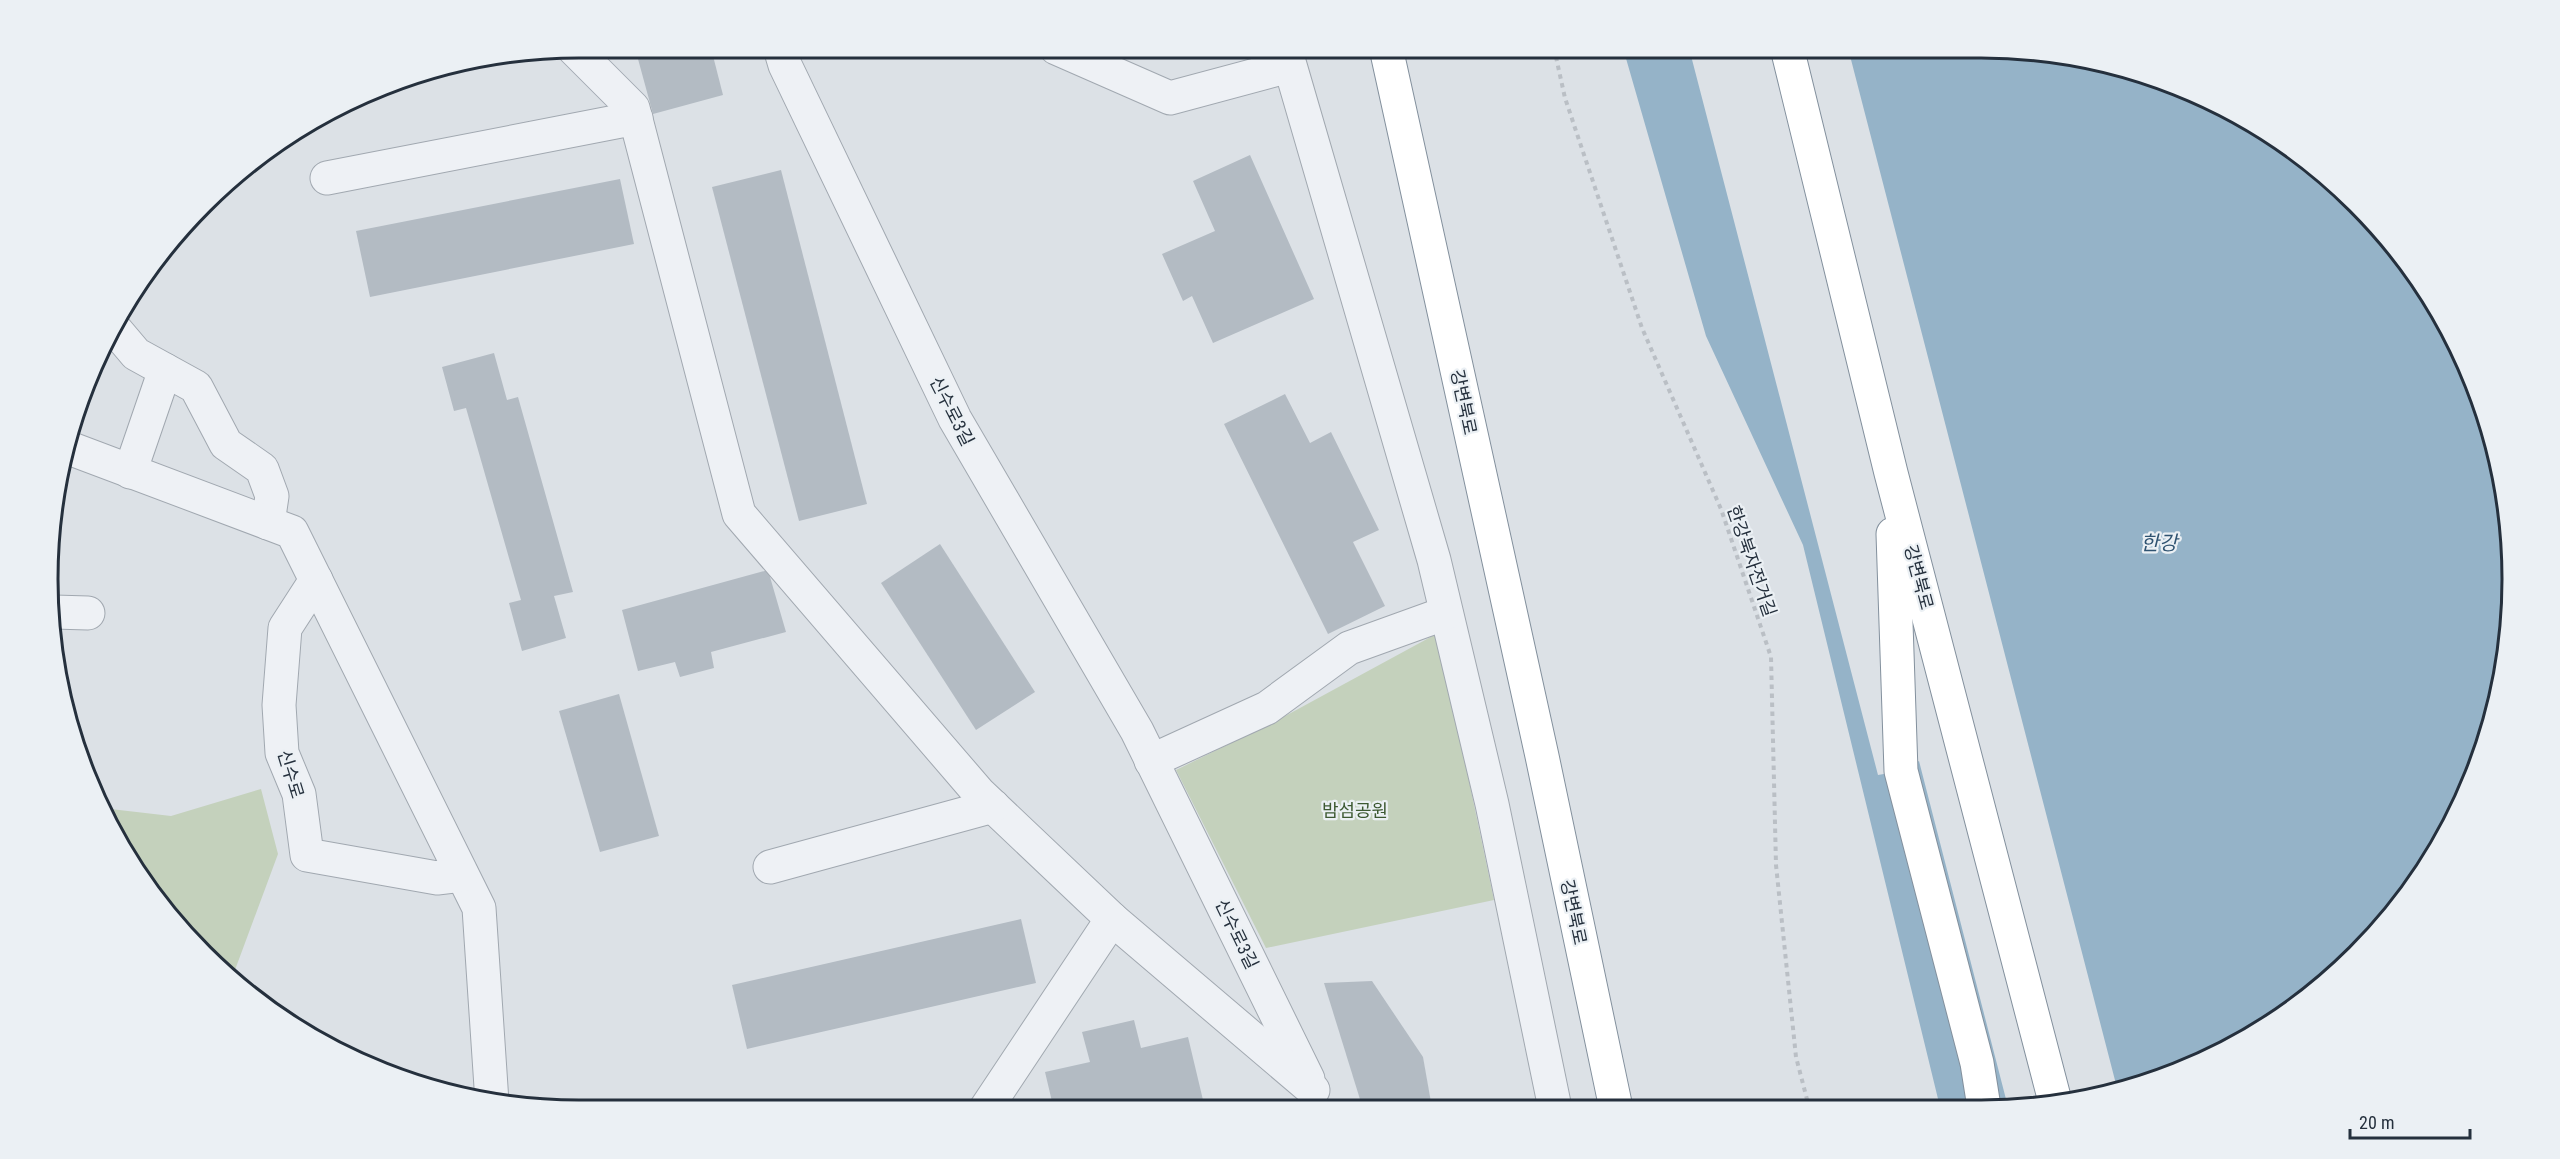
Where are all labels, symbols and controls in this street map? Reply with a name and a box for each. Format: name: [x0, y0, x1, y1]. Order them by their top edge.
street label: 강변북로: [1447, 367, 1481, 437]
street label: 신수로3길: [926, 373, 978, 449]
street label: 한강북자전거길: [1723, 503, 1781, 619]
water label: 한강: [2141, 531, 2180, 555]
street label: 강변북로: [1900, 542, 1938, 612]
street label: 신수로: [274, 747, 308, 801]
park label: 밤섬공원: [1322, 800, 1388, 821]
street label: 강변북로: [1557, 877, 1591, 947]
street label: 신수로3길: [1211, 896, 1263, 972]
scale bar: [2350, 1102, 2470, 1140]
text: 20 m: [2359, 1112, 2394, 1133]

